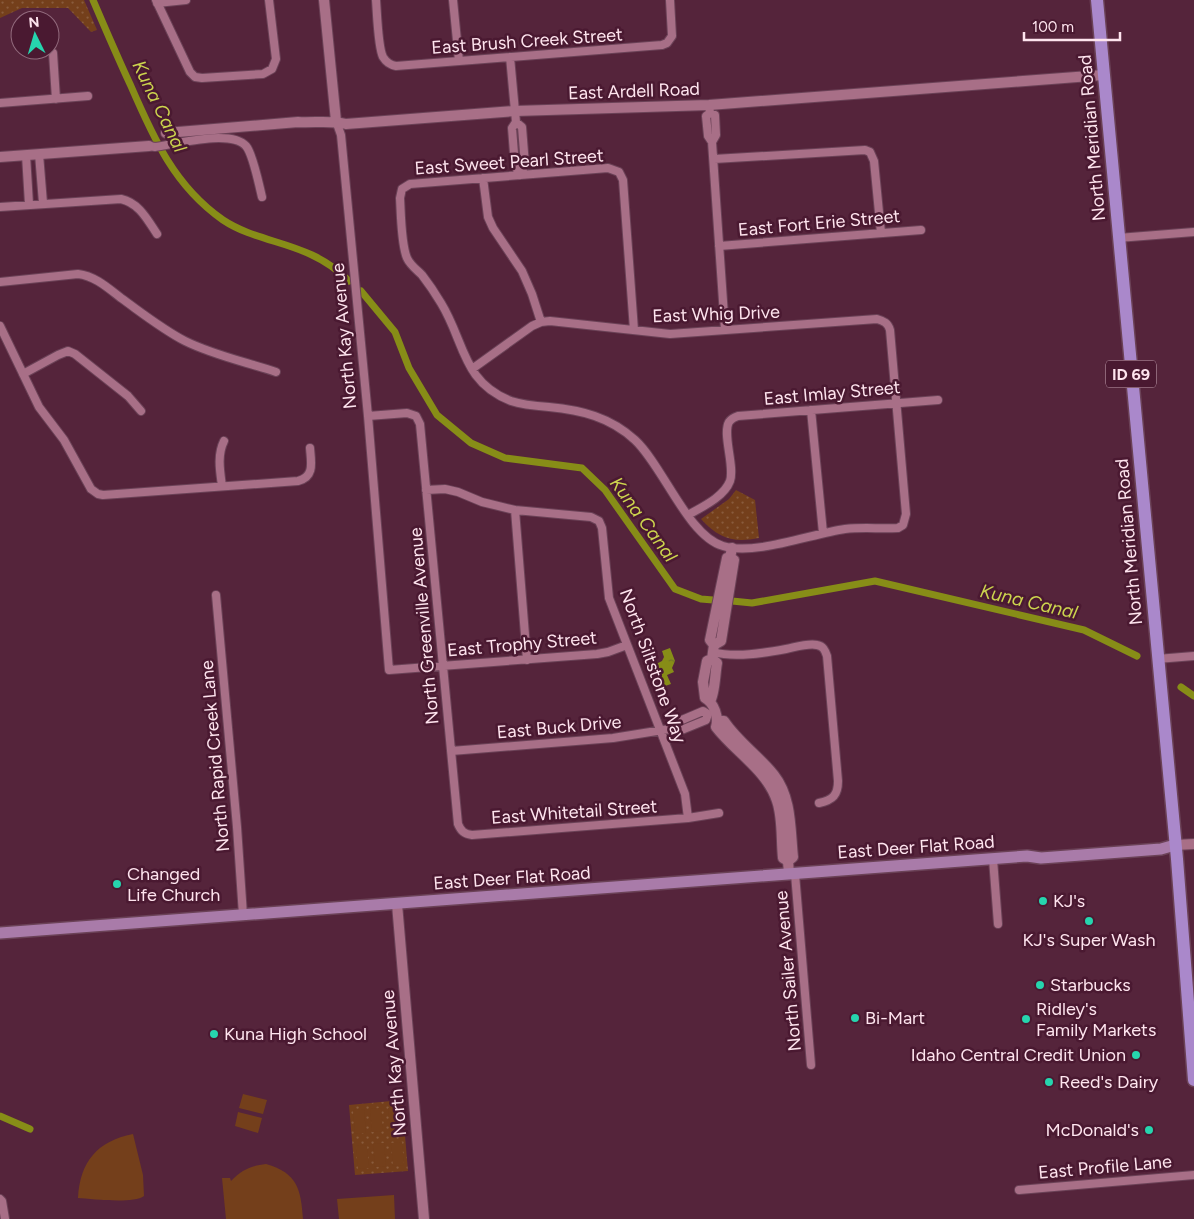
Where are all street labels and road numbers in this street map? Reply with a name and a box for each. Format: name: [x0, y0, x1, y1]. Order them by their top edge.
street label: East Brush Creek Street: [431, 23, 624, 59]
street label: North Meridian Road: [1074, 54, 1110, 222]
street label: East Ardell Road: [568, 78, 700, 104]
street label: East Sweet Pearl Street: [414, 144, 604, 180]
street label: East Fort Erie Street: [737, 205, 901, 241]
street label: North Kay Avenue: [327, 262, 361, 410]
street label: East Whig Drive: [652, 301, 780, 327]
road number: ID 69: [1106, 360, 1156, 388]
street label: East Imlay Street: [763, 376, 901, 410]
street label: North Meridian Road: [1111, 458, 1147, 626]
street label: North Greenville Avenue: [404, 526, 444, 725]
street label: North Siltstone Way: [615, 586, 691, 747]
street label: East Trophy Street: [446, 626, 598, 661]
street label: North Rapid Creek Lane: [196, 659, 234, 853]
street label: East Buck Drive: [496, 711, 622, 743]
street label: East Whitetail Street: [490, 795, 658, 829]
street label: East Deer Flat Road: [837, 831, 995, 863]
street label: East Deer Flat Road: [433, 862, 591, 894]
street label: North Sailer Avenue: [770, 890, 806, 1052]
street label: North Kay Avenue: [377, 989, 411, 1137]
street label: East Profile Lane: [1037, 1150, 1173, 1184]

